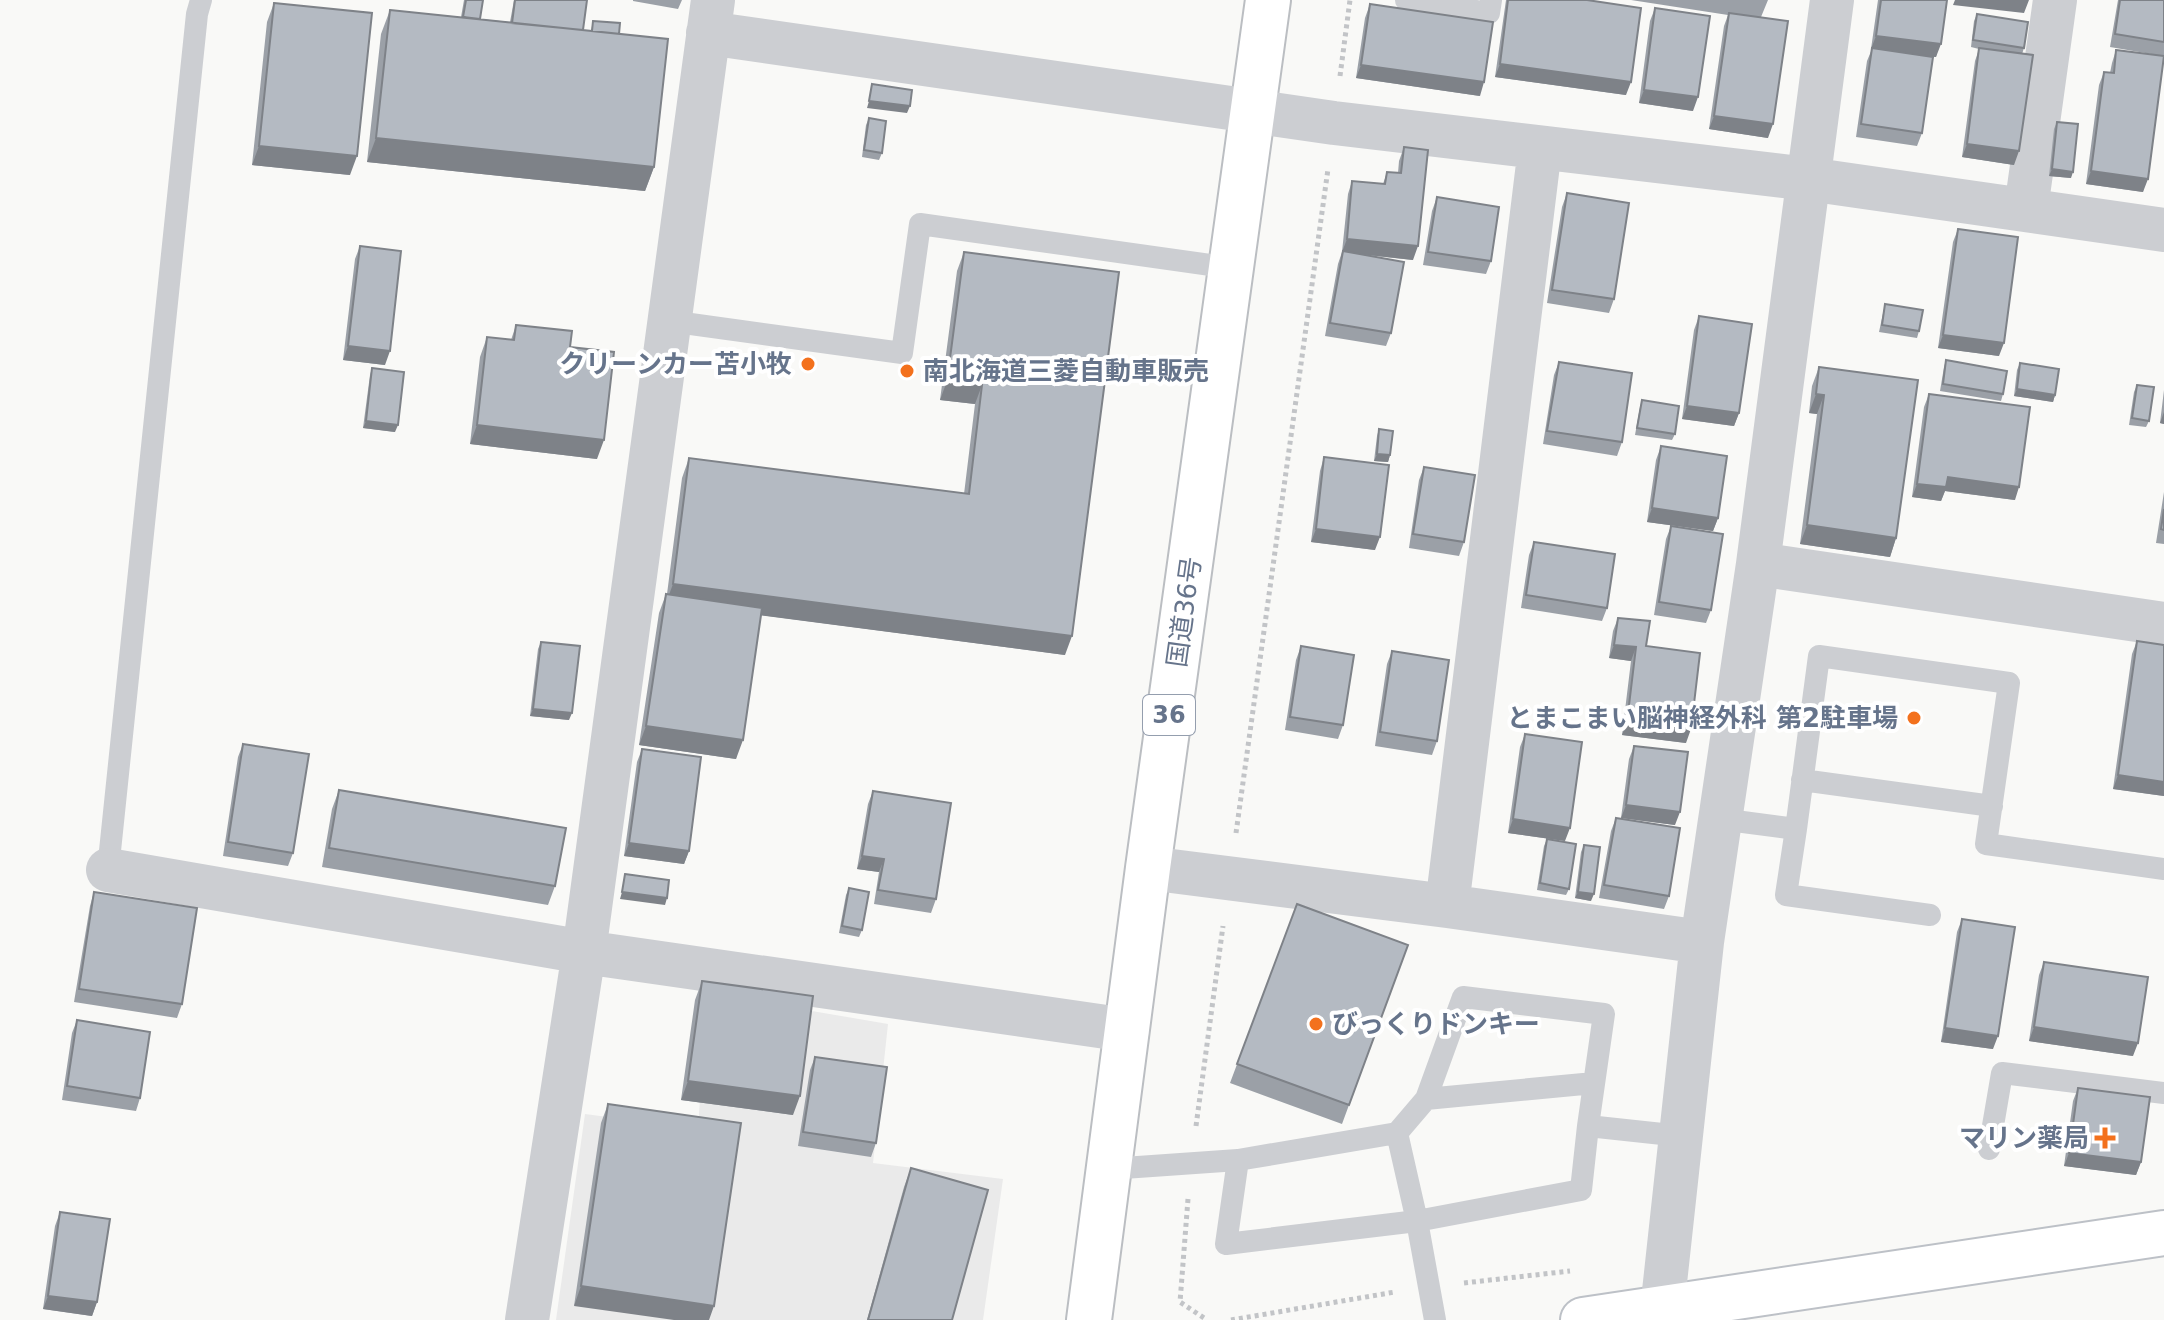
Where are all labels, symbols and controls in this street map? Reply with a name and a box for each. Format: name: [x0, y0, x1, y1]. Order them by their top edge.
place label: クリーンカー苫小牧: [559, 349, 792, 379]
marker: クリーンカー苫小牧: [799, 355, 817, 373]
place label: 南北海道三菱自動車販売: [923, 356, 1209, 386]
marker: 南北海道三菱自動車販売: [898, 362, 916, 380]
street label: 国道36号: [1161, 555, 1207, 669]
road number: 36: [1143, 695, 1195, 735]
place label: とまこまい脳神経外科 第2駐車場: [1507, 703, 1898, 733]
marker: とまこまい脳神経外科 第2駐車場: [1905, 709, 1923, 727]
place label: びっくりドンキー: [1332, 1009, 1540, 1039]
marker: びっくりドンキー: [1307, 1015, 1325, 1033]
place label: マリン薬局: [1959, 1123, 2089, 1153]
marker: マリン薬局: [2096, 1129, 2114, 1147]

